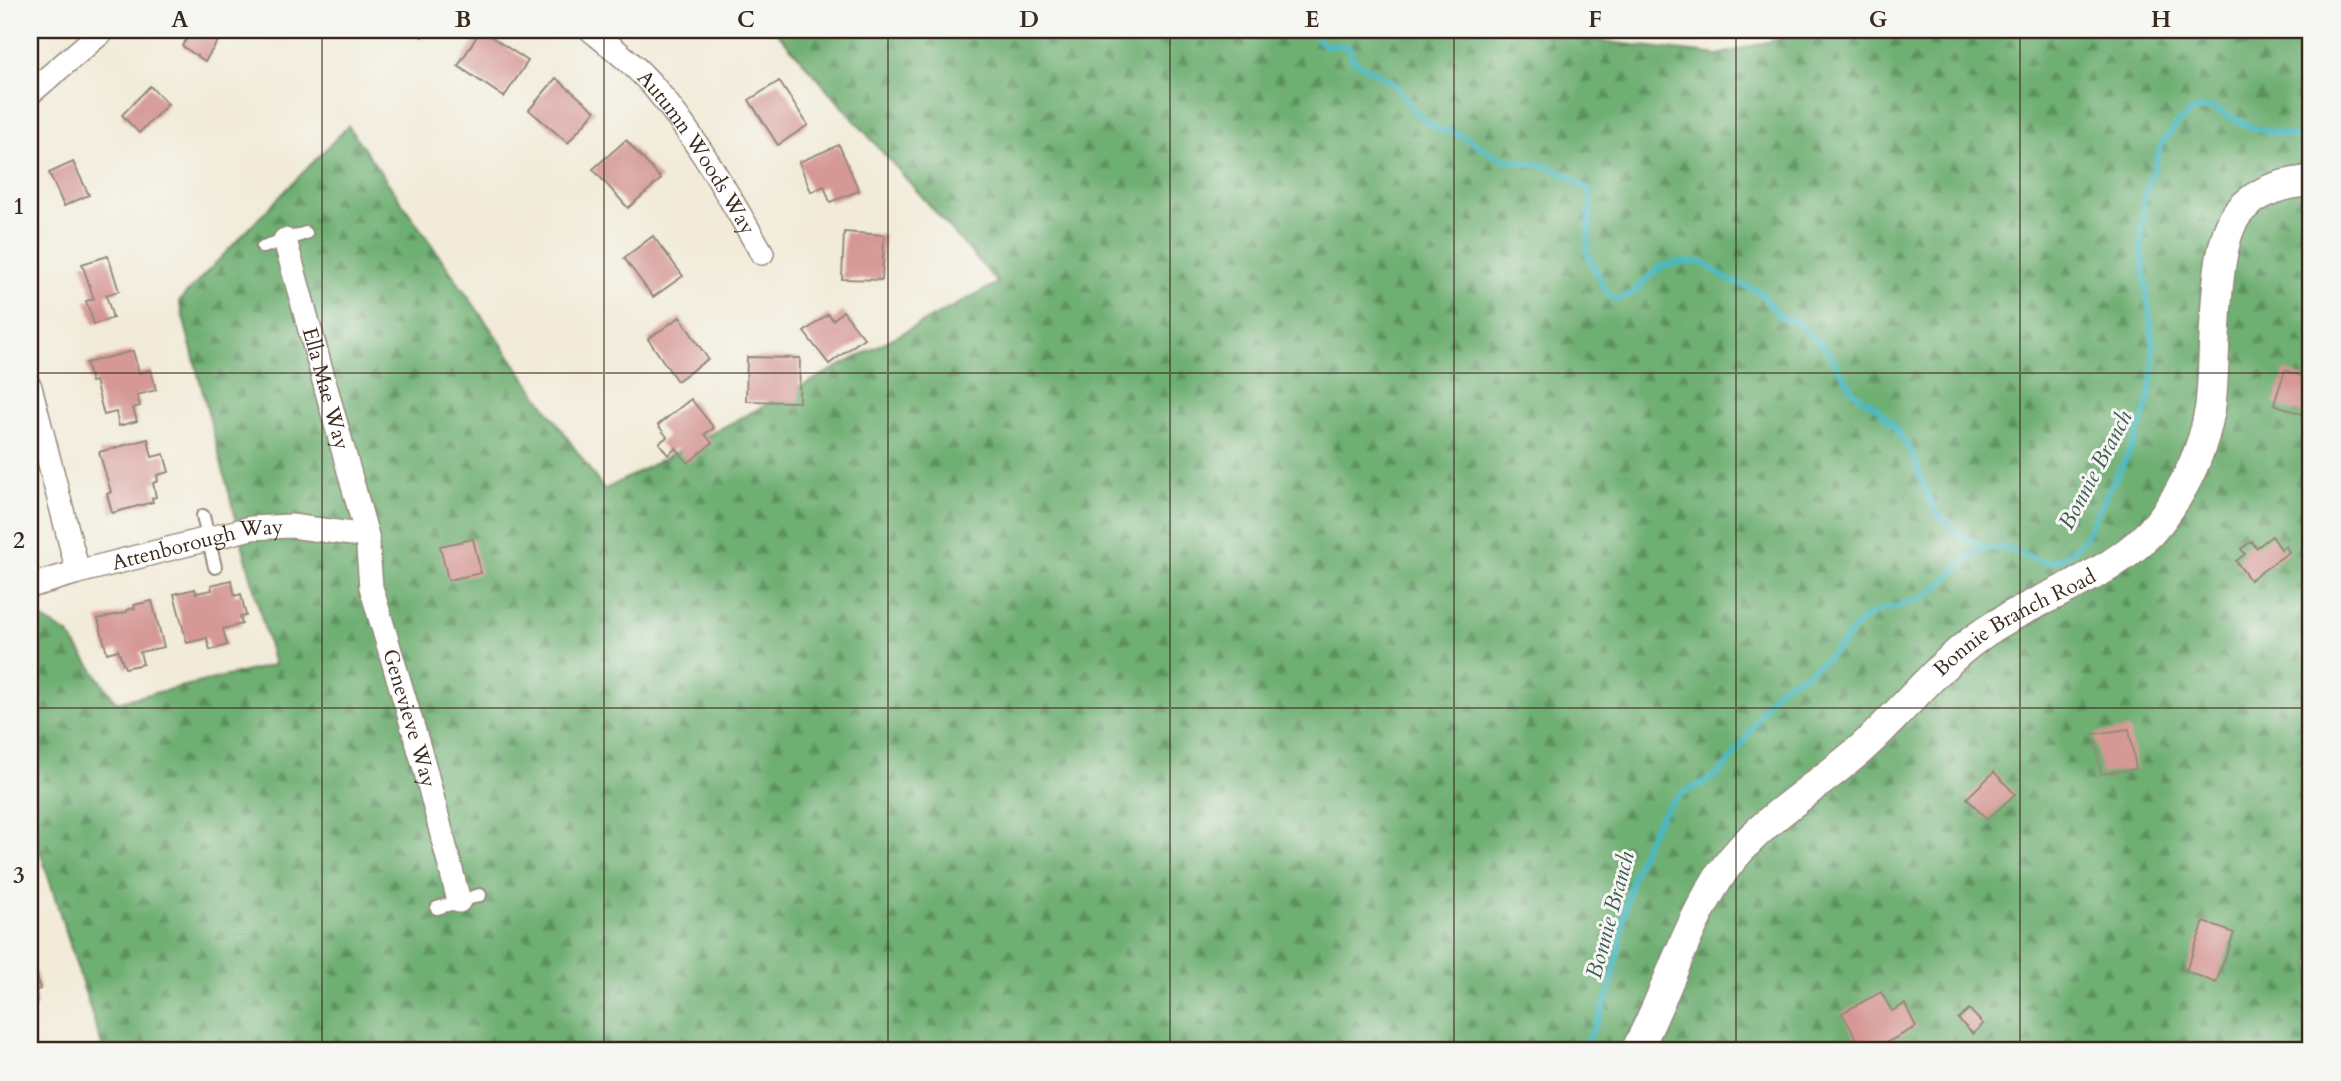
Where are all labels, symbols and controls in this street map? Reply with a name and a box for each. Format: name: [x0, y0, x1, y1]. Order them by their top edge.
text: A: [171, 4, 189, 35]
text: B: [455, 4, 471, 35]
text: C: [737, 4, 755, 35]
text: D: [1019, 4, 1039, 35]
text: E: [1305, 4, 1319, 35]
text: F: [1588, 4, 1602, 35]
text: G: [1869, 4, 1888, 35]
text: H: [2151, 4, 2171, 35]
street label: Autumn Woods Way: [631, 63, 763, 240]
text: 1: [13, 191, 25, 222]
street label: Ella Mae Way: [295, 324, 357, 453]
water label: Bonnie Branch: [2051, 405, 2139, 535]
street label: Attenborough Way: [109, 512, 284, 577]
text: 2: [13, 525, 25, 556]
street label: Bonnie Branch Road: [1927, 561, 2101, 683]
street label: Genevieve Way: [376, 645, 444, 790]
water label: Bonnie Branch: [1578, 848, 1642, 982]
text: 3: [13, 860, 25, 891]

